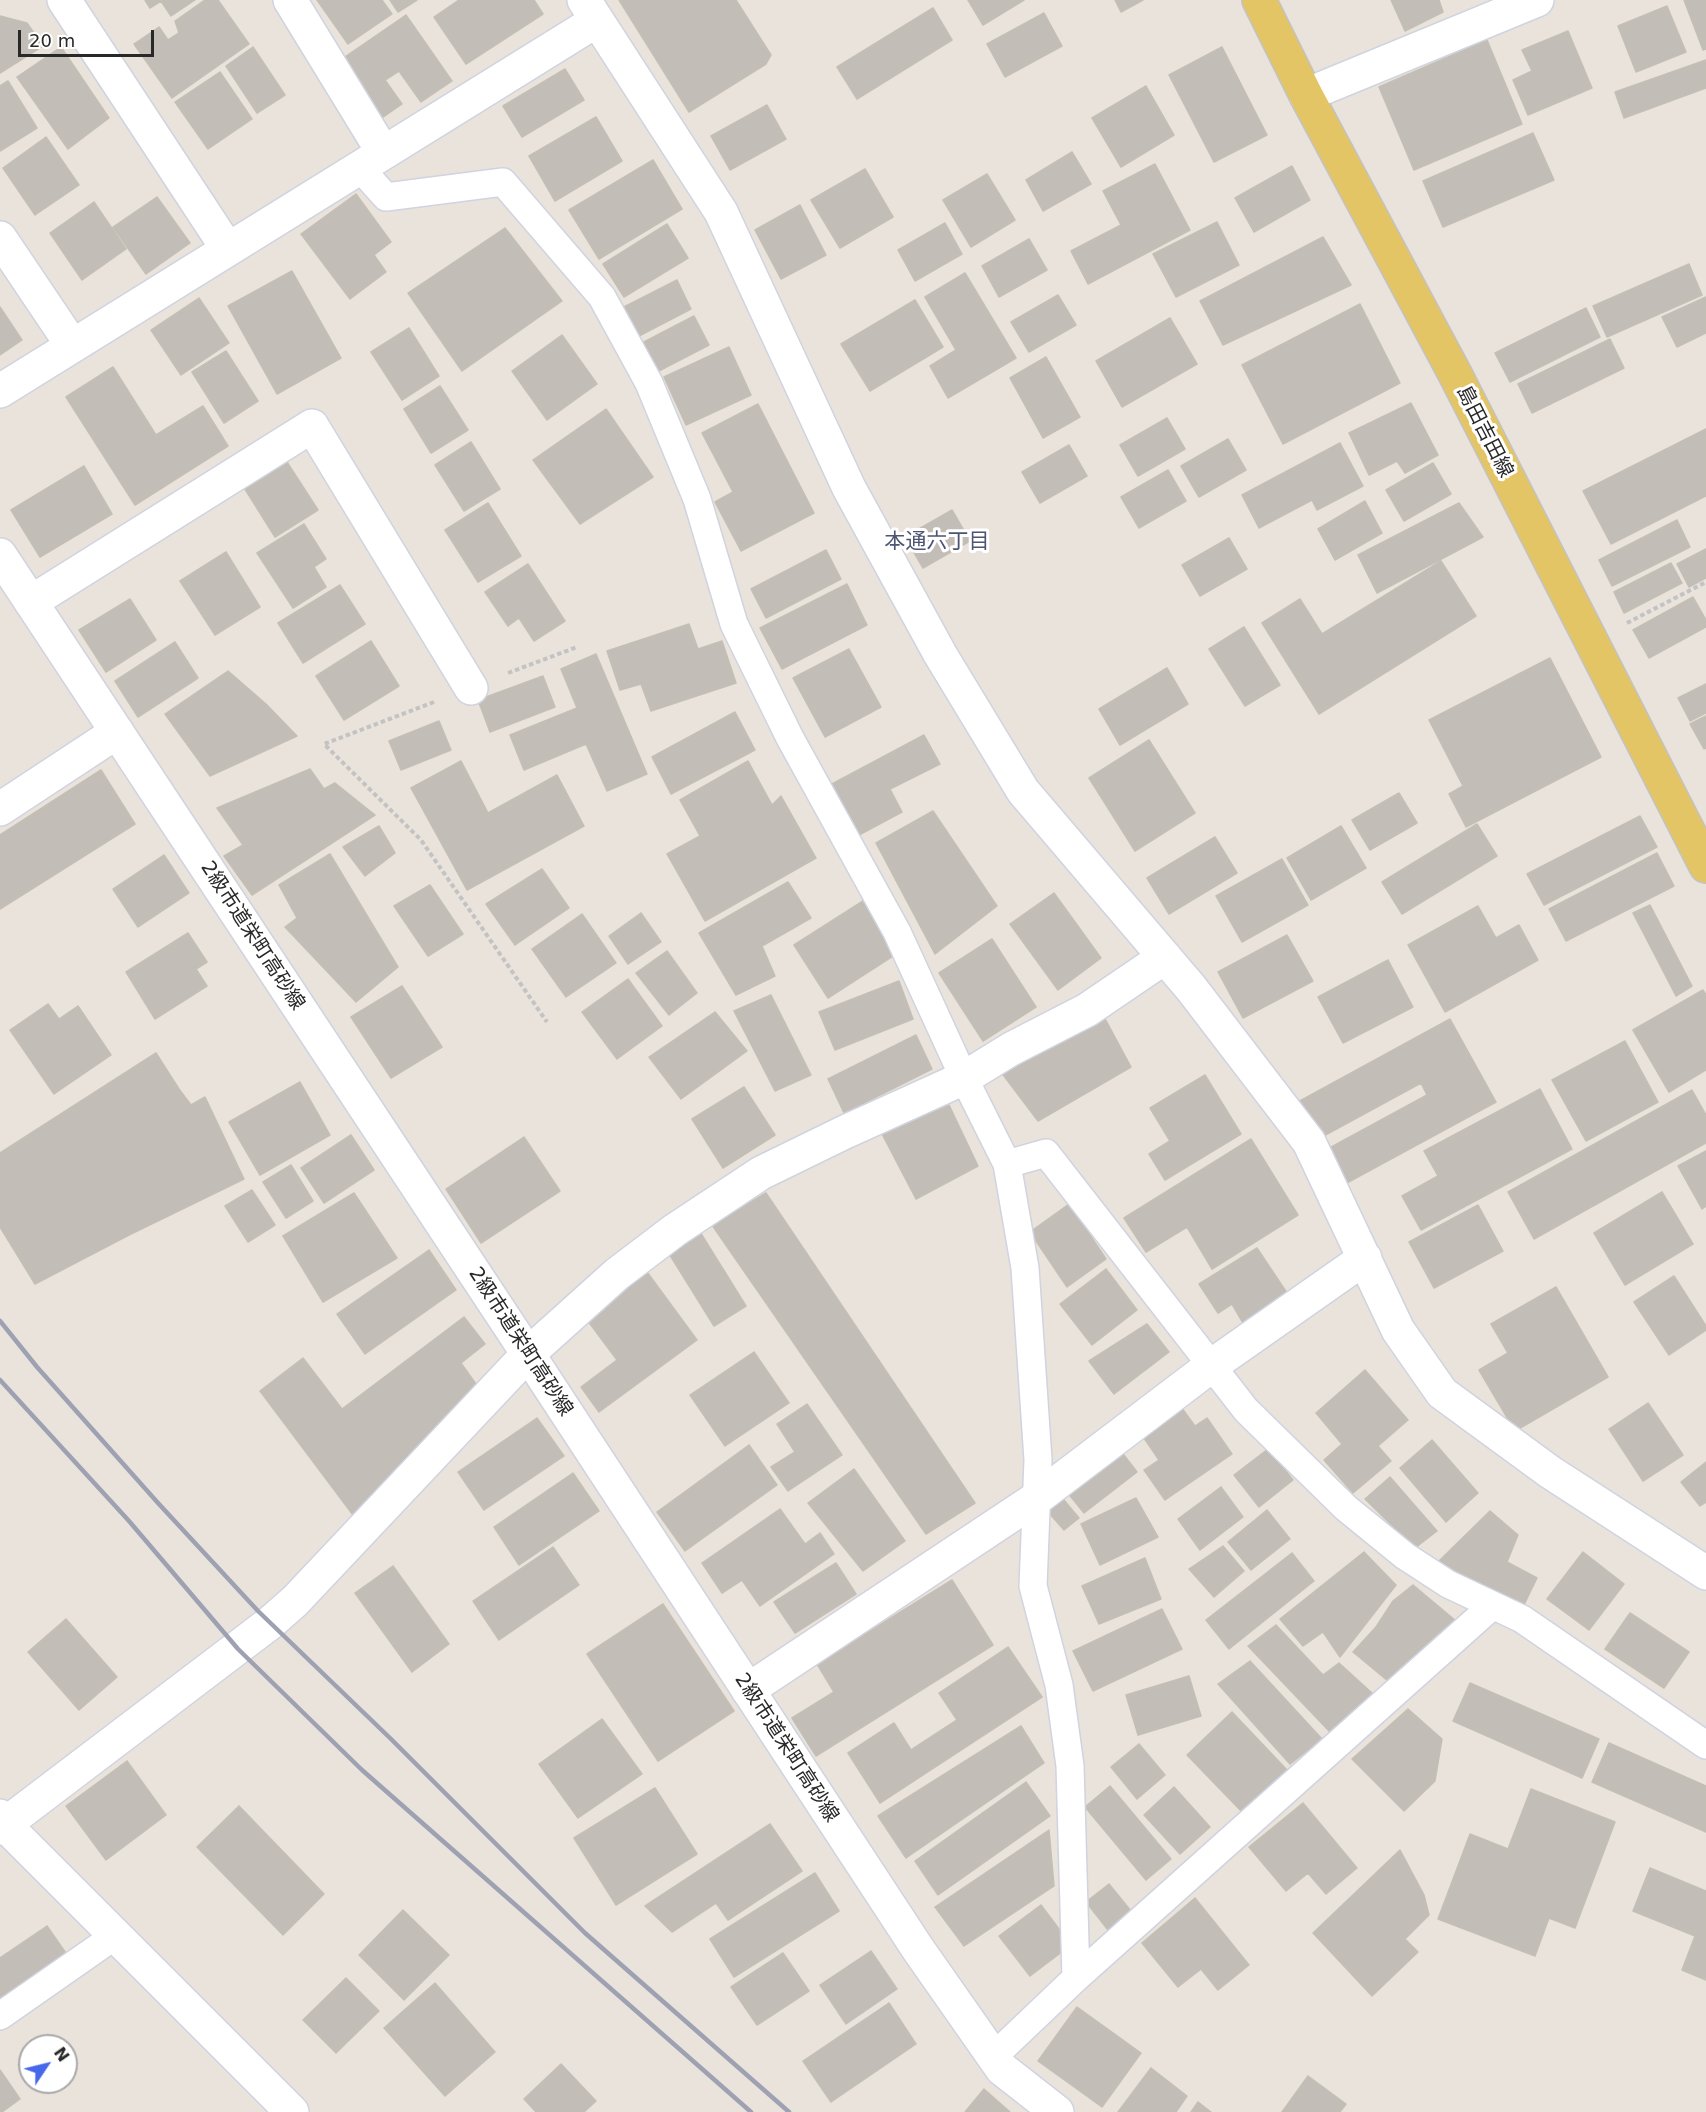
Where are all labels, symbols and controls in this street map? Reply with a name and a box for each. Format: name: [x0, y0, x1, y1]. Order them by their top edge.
scale bar: [21, 18, 158, 56]
text: 20 m: [29, 30, 75, 51]
street label: 島田吉田線: [1451, 382, 1517, 482]
district label: 本通六丁目: [885, 530, 989, 556]
street label: 2級市道栄町高砂線: [195, 857, 309, 1015]
street label: 2級市道栄町高砂線: [463, 1263, 577, 1421]
street label: 2級市道栄町高砂線: [729, 1669, 843, 1827]
north arrow: [18, 2034, 78, 2094]
text: N: [50, 2044, 73, 2065]

